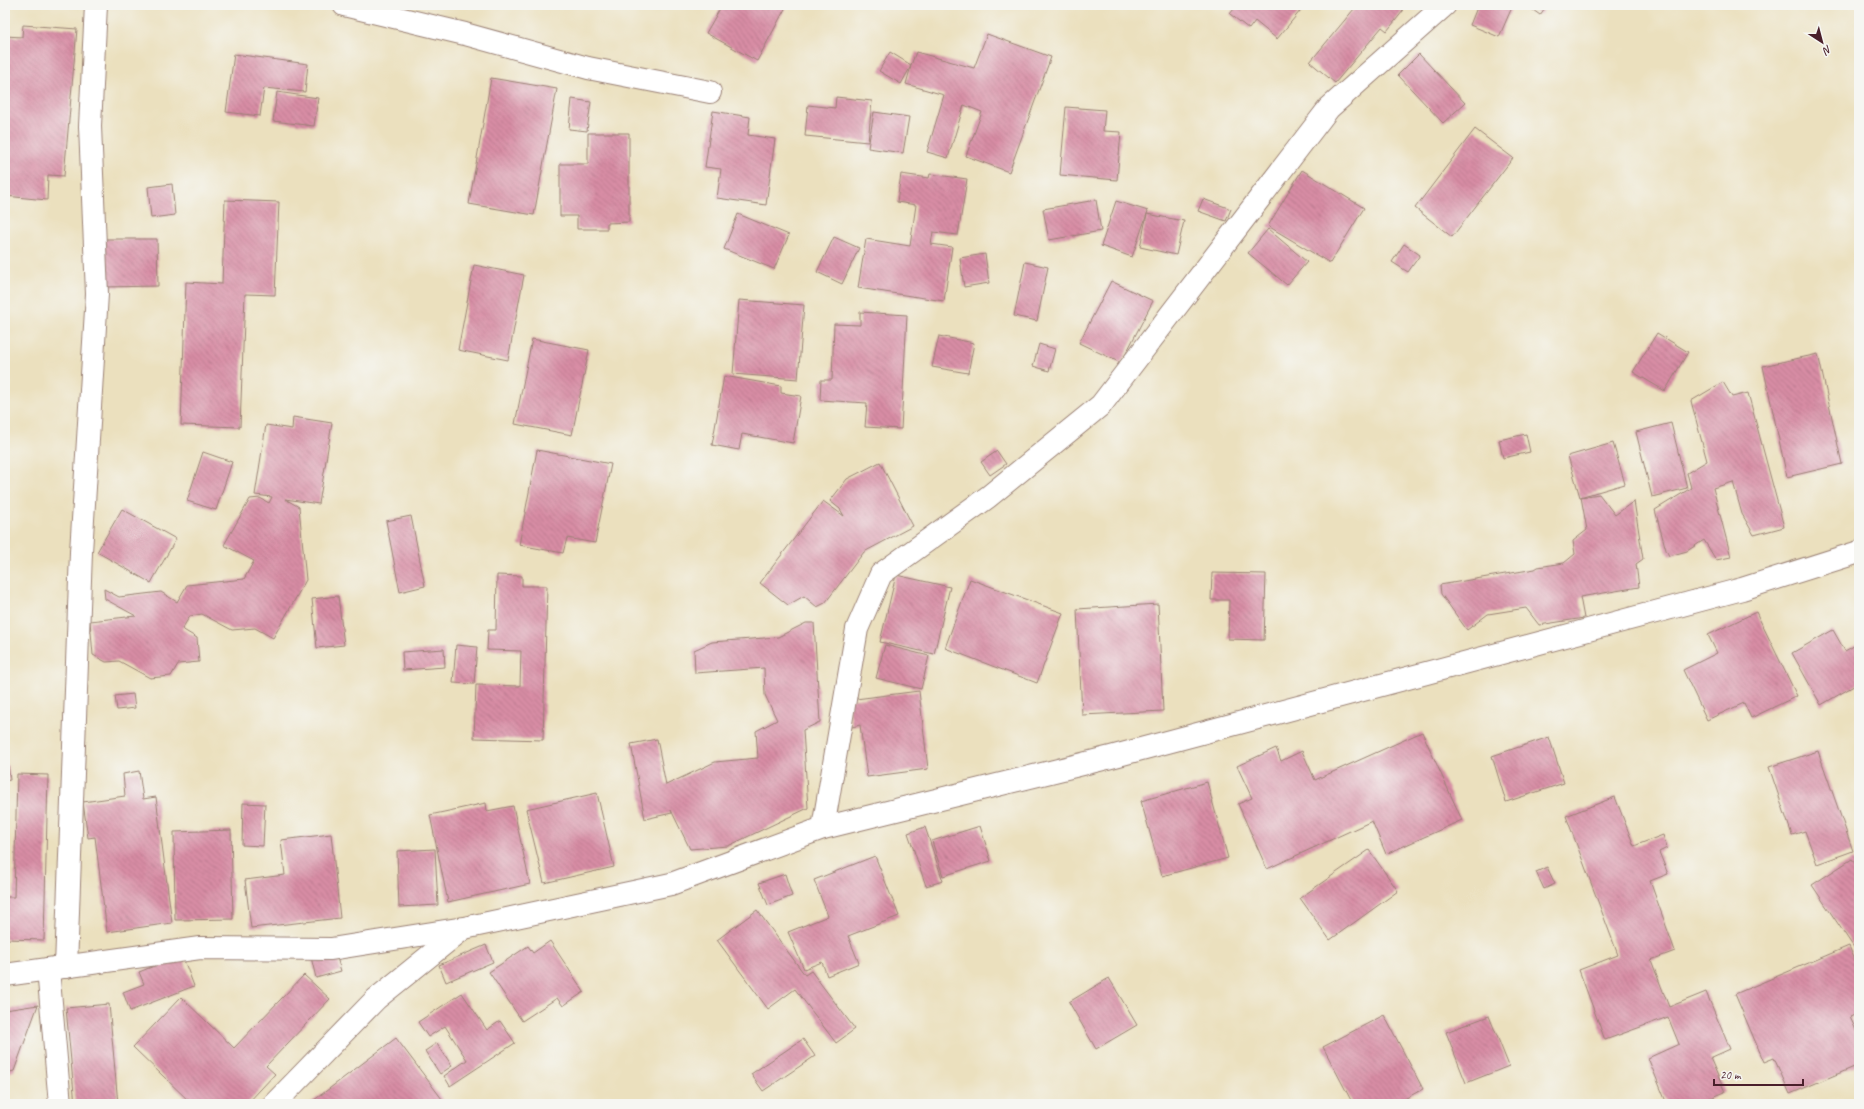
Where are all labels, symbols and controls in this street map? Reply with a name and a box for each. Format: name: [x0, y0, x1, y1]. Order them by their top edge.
north arrow: [1802, 22, 1842, 62]
text: N: [1819, 42, 1835, 59]
scale bar: [1714, 1061, 1803, 1087]
text: 20 m: [1720, 1067, 1742, 1083]

